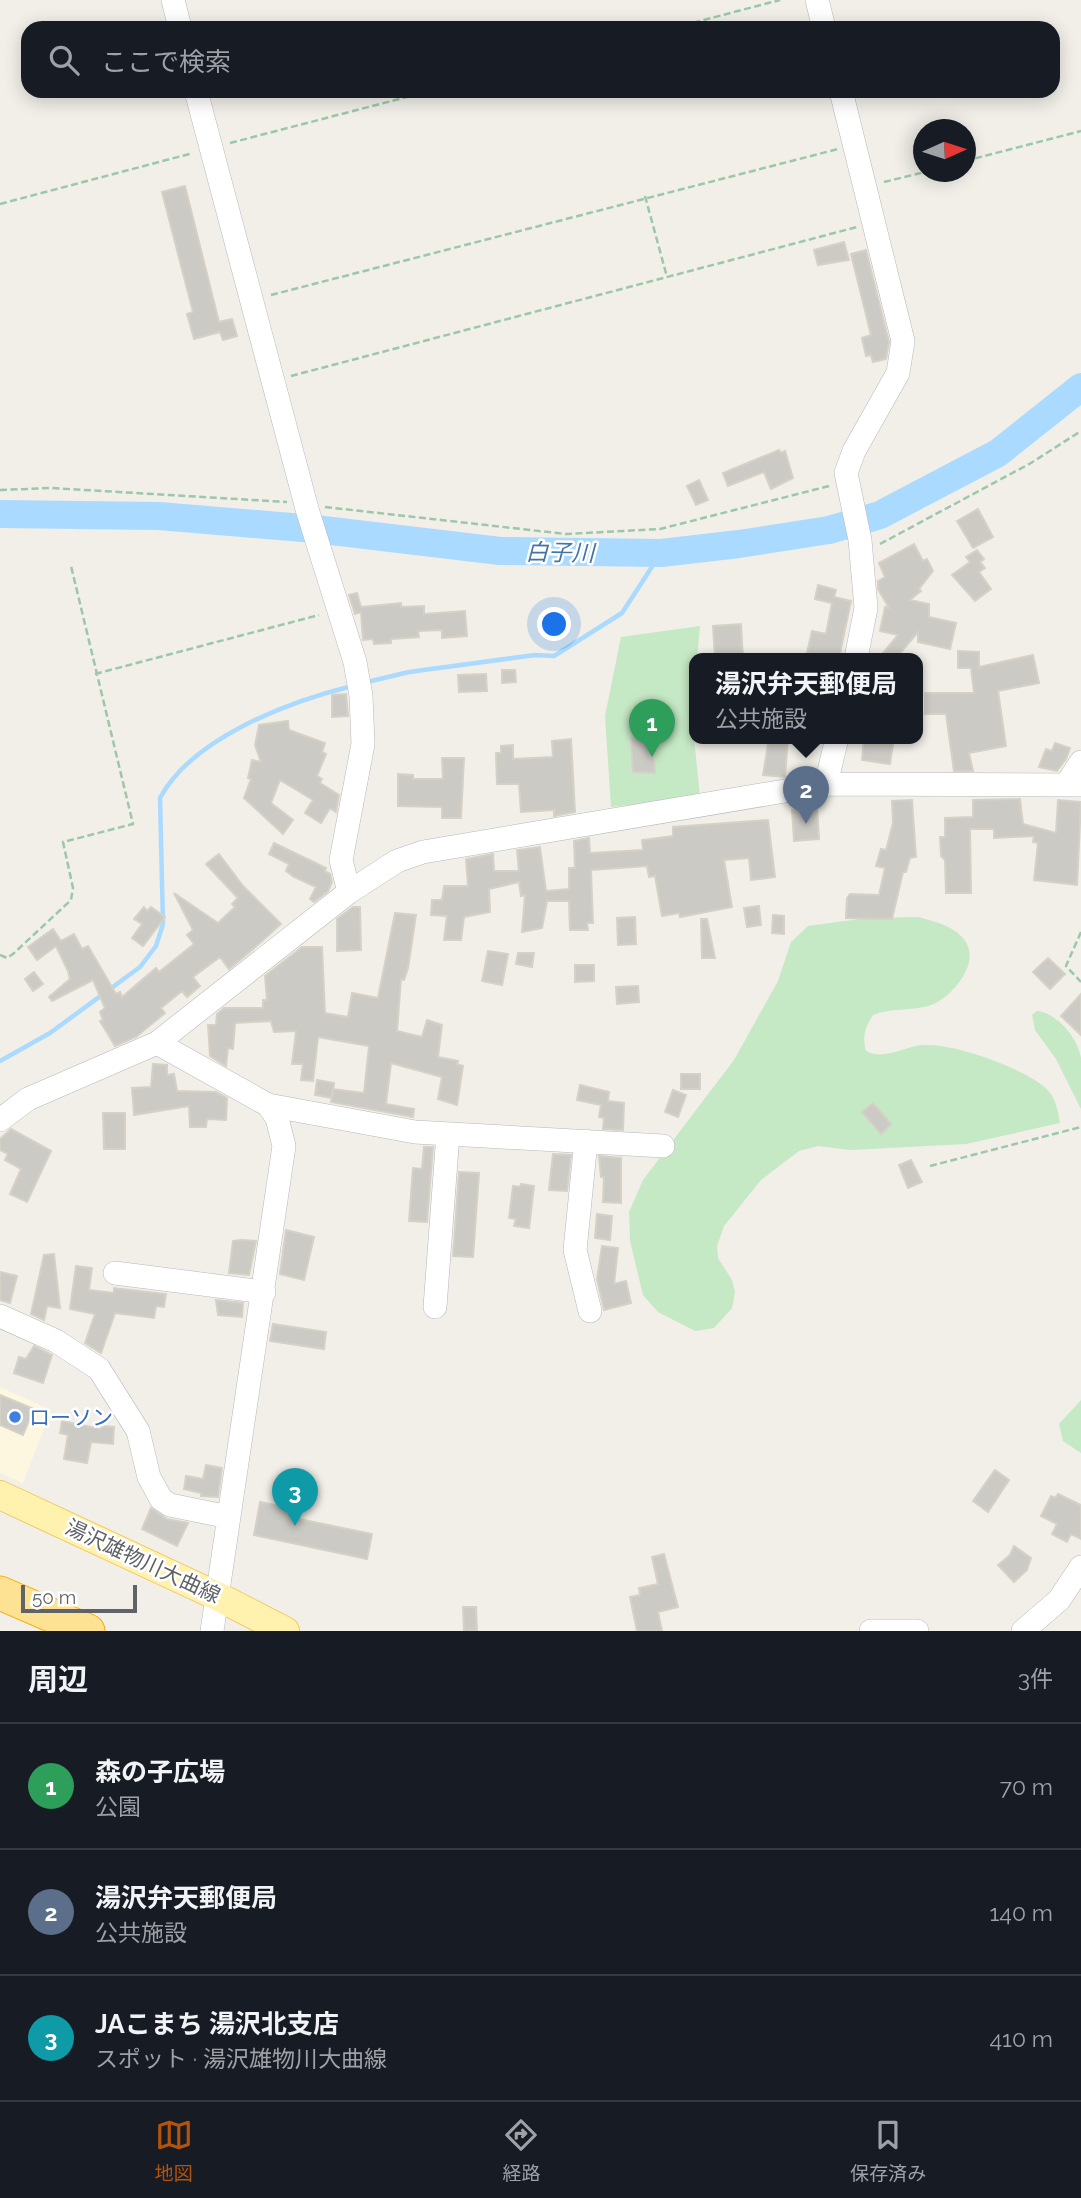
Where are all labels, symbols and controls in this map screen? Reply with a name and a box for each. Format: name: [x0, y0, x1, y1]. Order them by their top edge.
search box: [21, 21, 1060, 98]
icon: search: [45, 41, 83, 79]
text: ここで検索: [101, 47, 231, 77]
north arrow: [913, 119, 976, 182]
water label: 白子川: [525, 538, 598, 566]
your location: [537, 607, 571, 641]
popup: [689, 653, 923, 744]
text: 湯沢弁天郵便局: [715, 669, 897, 699]
pin: 1: [629, 699, 675, 757]
text: 公共施設: [715, 705, 807, 732]
pin: 2: [783, 766, 829, 824]
place label: ローソン: [29, 1405, 113, 1430]
marker: ローソン: [7, 1409, 23, 1425]
pin: 3: [272, 1468, 318, 1526]
street label: 湯沢雄物川大曲線: [62, 1514, 224, 1608]
scale bar: [21, 1582, 136, 1614]
text: 50 m: [32, 1586, 76, 1608]
text: 周辺: [28, 1662, 88, 1697]
text: 3件: [1018, 1665, 1053, 1692]
text: 森の子広場: [95, 1757, 225, 1787]
text: 1: [45, 1773, 57, 1800]
text: 70 m: [1000, 1773, 1053, 1800]
text: 公園: [95, 1793, 141, 1820]
text: 湯沢弁天郵便局: [95, 1883, 277, 1913]
text: 2: [45, 1899, 57, 1926]
text: 140 m: [990, 1899, 1053, 1926]
text: 公共施設: [95, 1919, 187, 1946]
text: JAこまち 湯沢北支店: [95, 2009, 339, 2039]
text: 3: [45, 2025, 57, 2052]
text: 410 m: [990, 2025, 1053, 2052]
text: スポット · 湯沢雄物川大曲線: [95, 2045, 387, 2072]
tab: 地図: [155, 2116, 193, 2185]
tab: 経路: [502, 2116, 540, 2185]
tab: 保存済み: [850, 2116, 926, 2185]

